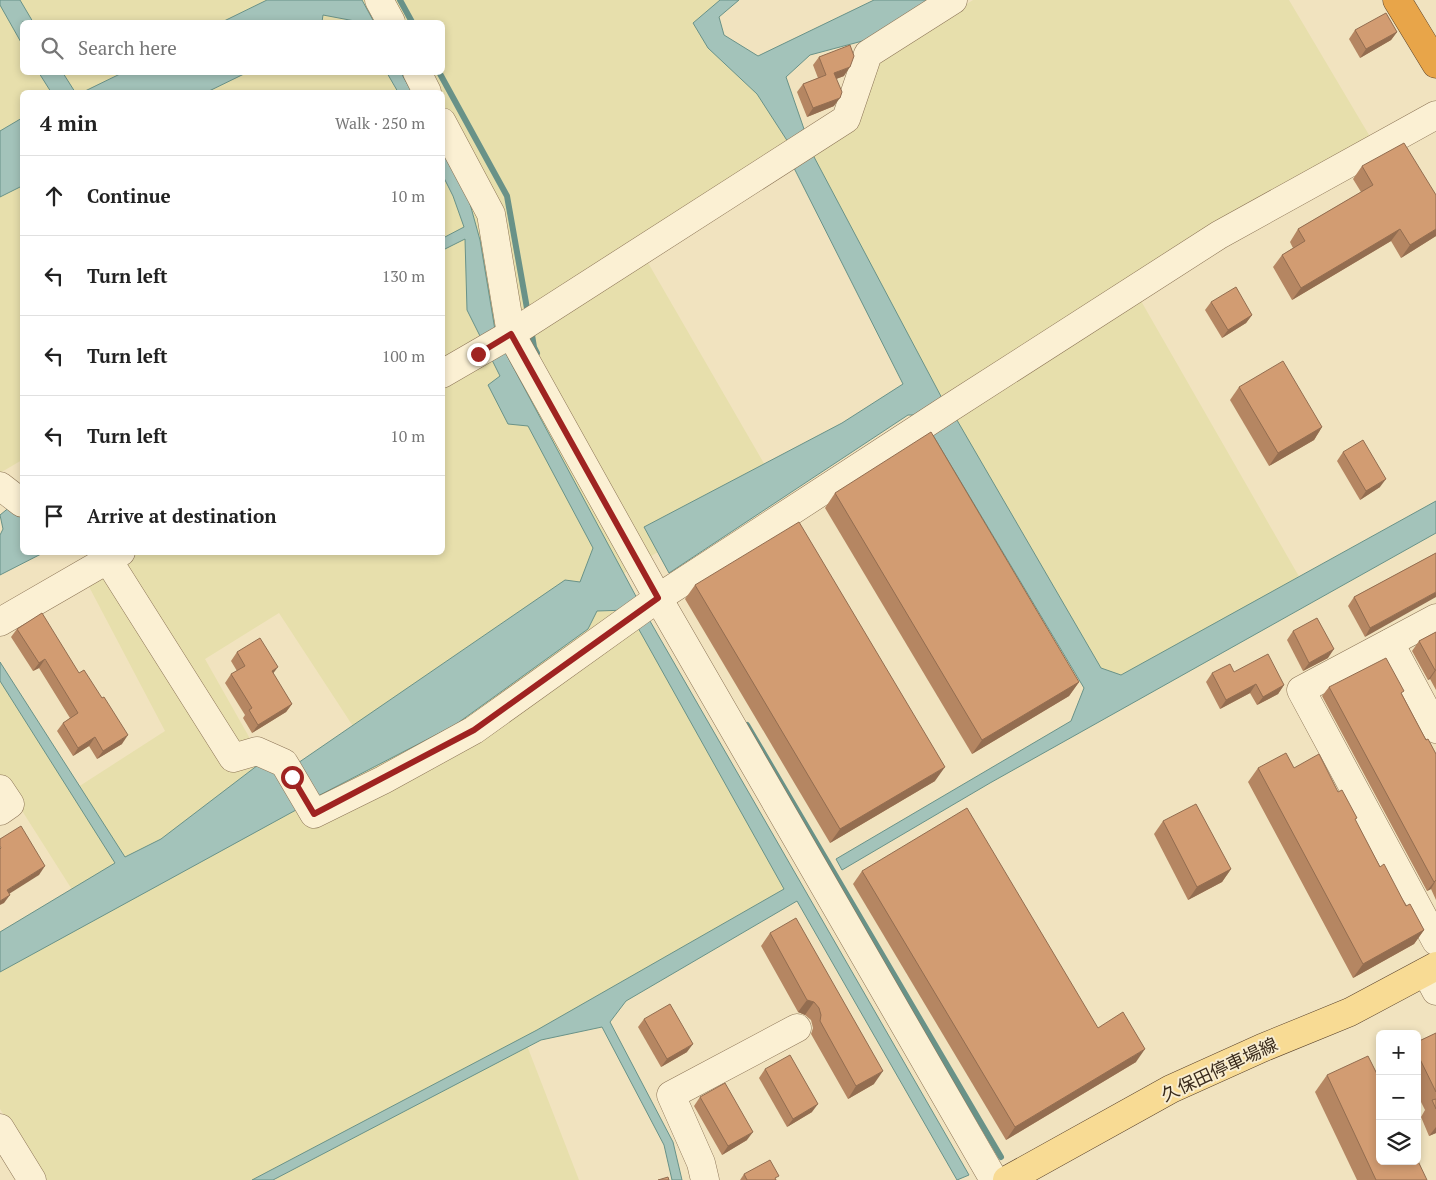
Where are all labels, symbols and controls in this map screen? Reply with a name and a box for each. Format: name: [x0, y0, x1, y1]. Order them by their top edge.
search box: [20, 20, 445, 75]
icon: search: [38, 34, 66, 62]
text: Search here: [78, 35, 177, 60]
text: 4 min: [40, 109, 97, 137]
text: Walk · 250 m: [335, 112, 425, 134]
icon: ahead: [40, 182, 68, 210]
text: Continue: [87, 183, 171, 208]
text: 10 m: [390, 185, 425, 207]
icon: left: [40, 262, 68, 290]
text: Turn left: [87, 263, 168, 288]
text: 130 m: [382, 265, 425, 287]
icon: left: [40, 342, 68, 370]
text: Turn left: [87, 343, 168, 368]
route end: [467, 343, 490, 366]
text: 100 m: [382, 345, 425, 367]
icon: left: [40, 422, 68, 450]
text: Turn left: [87, 423, 168, 448]
text: 10 m: [390, 425, 425, 447]
icon: arrive: [40, 502, 68, 530]
text: Arrive at destination: [87, 503, 276, 528]
route start: [281, 766, 304, 789]
map controls: [1376, 1030, 1421, 1165]
button: +: [1376, 1030, 1421, 1075]
street label: 久保田停車場線: [1157, 1031, 1281, 1107]
button: −: [1376, 1075, 1421, 1120]
button: layers: [1376, 1120, 1421, 1165]

